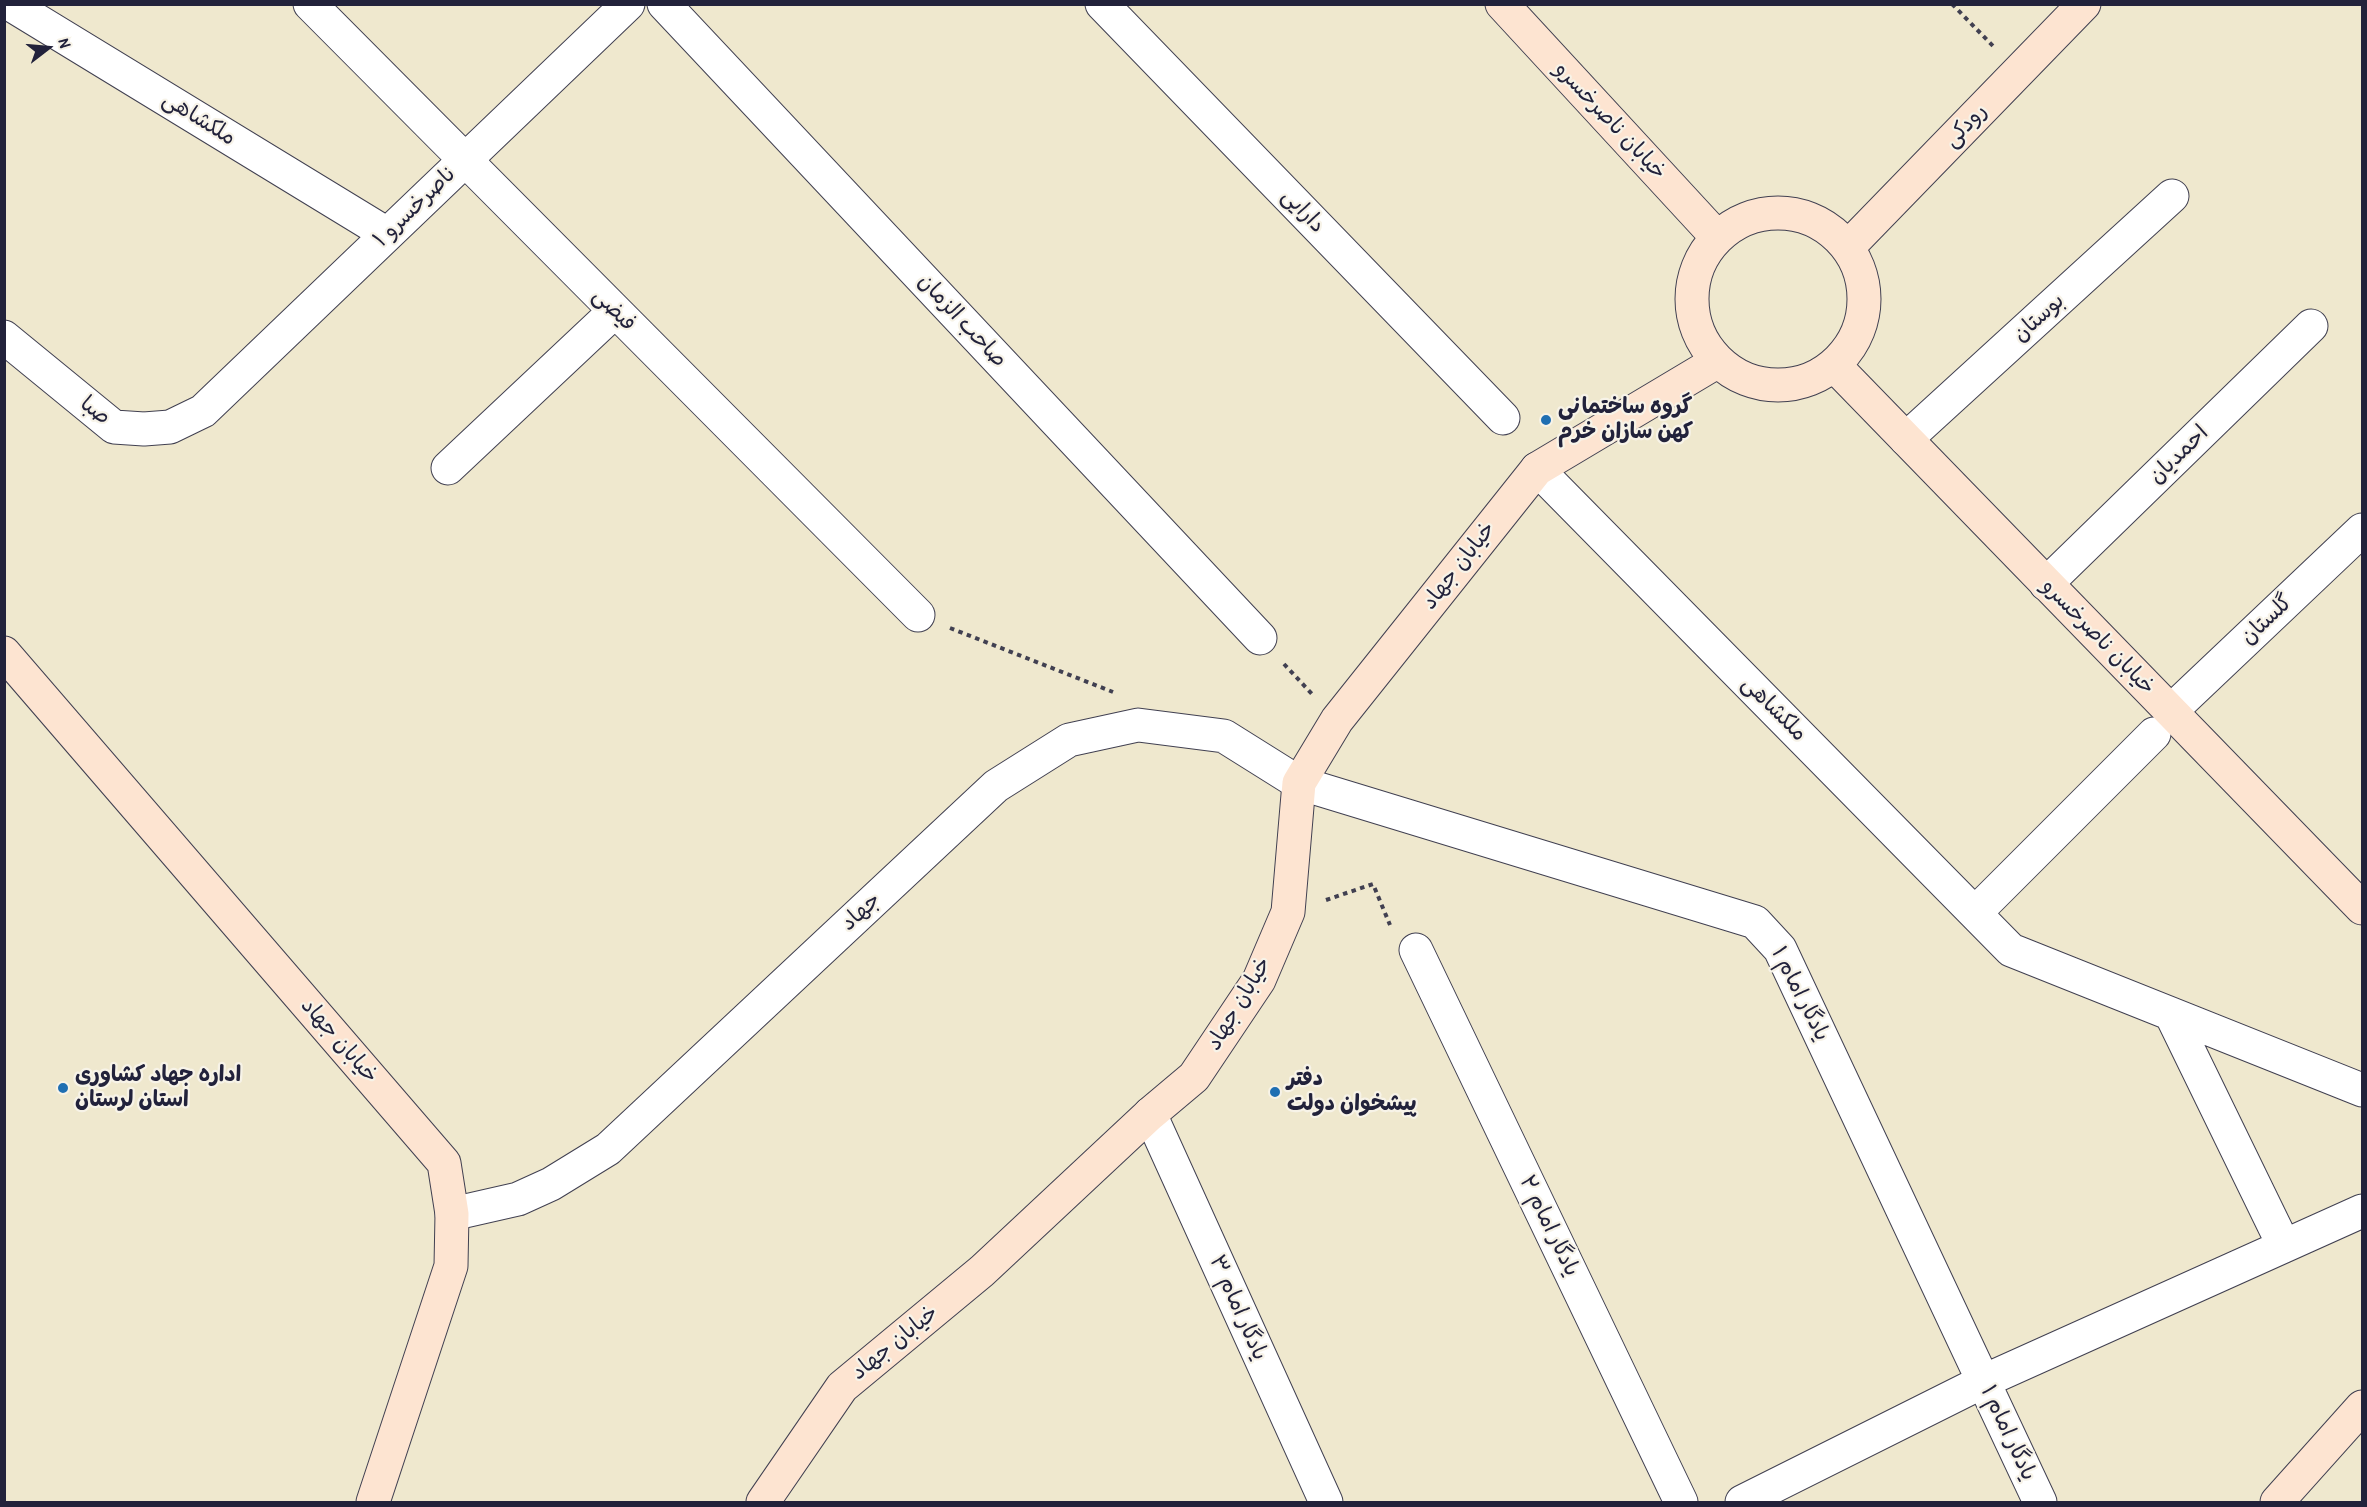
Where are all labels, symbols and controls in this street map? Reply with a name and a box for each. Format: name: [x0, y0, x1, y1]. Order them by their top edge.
north arrow: [18, 18, 78, 78]
text: N: [54, 36, 77, 50]
street label: خیابان ناصرخسرو: [1549, 56, 1671, 186]
street label: ملکشاهی: [157, 86, 241, 152]
street label: رودکی: [1939, 99, 1993, 153]
street label: ناصرخسرو ۱: [368, 161, 462, 253]
street label: دارایی: [1276, 183, 1330, 239]
street label: صاحب الزمان: [912, 269, 1012, 373]
street label: فیضی: [587, 283, 641, 337]
street label: بوستان: [2008, 288, 2070, 348]
street label: صبا: [75, 391, 115, 431]
place label: گروه ساختمانی کهن سازان خرم: [1558, 394, 1693, 446]
marker: گروه ساختمانی کهن سازان خرم: [1539, 413, 1553, 427]
street label: احمدیان: [2144, 420, 2214, 490]
street label: خیابان جهاد: [1416, 517, 1502, 615]
street label: خیابان ناصرخسرو: [2036, 573, 2160, 701]
street label: گلستان: [2235, 589, 2299, 651]
street label: ملکشاهی: [1736, 671, 1812, 747]
street label: جهاد: [836, 887, 886, 937]
street label: یادگار امام ۱: [1765, 942, 1835, 1046]
street label: خیابان جهاد: [1201, 952, 1277, 1056]
street label: خیابان جهاد: [295, 993, 383, 1089]
place label: اداره جهاد کشاوری استان لرستان: [75, 1062, 241, 1114]
place label: دفتر پیشخوان دولت: [1287, 1066, 1417, 1118]
marker: اداره جهاد کشاوری استان لرستان: [56, 1081, 70, 1095]
marker: دفتر پیشخوان دولت: [1268, 1085, 1282, 1099]
street label: یادگار امام ۲: [1513, 1171, 1585, 1281]
street label: یادگار امام ۳: [1203, 1251, 1273, 1365]
street label: خیابان جهاد: [846, 1300, 944, 1386]
street label: یادگار امام ۱: [1974, 1381, 2042, 1485]

